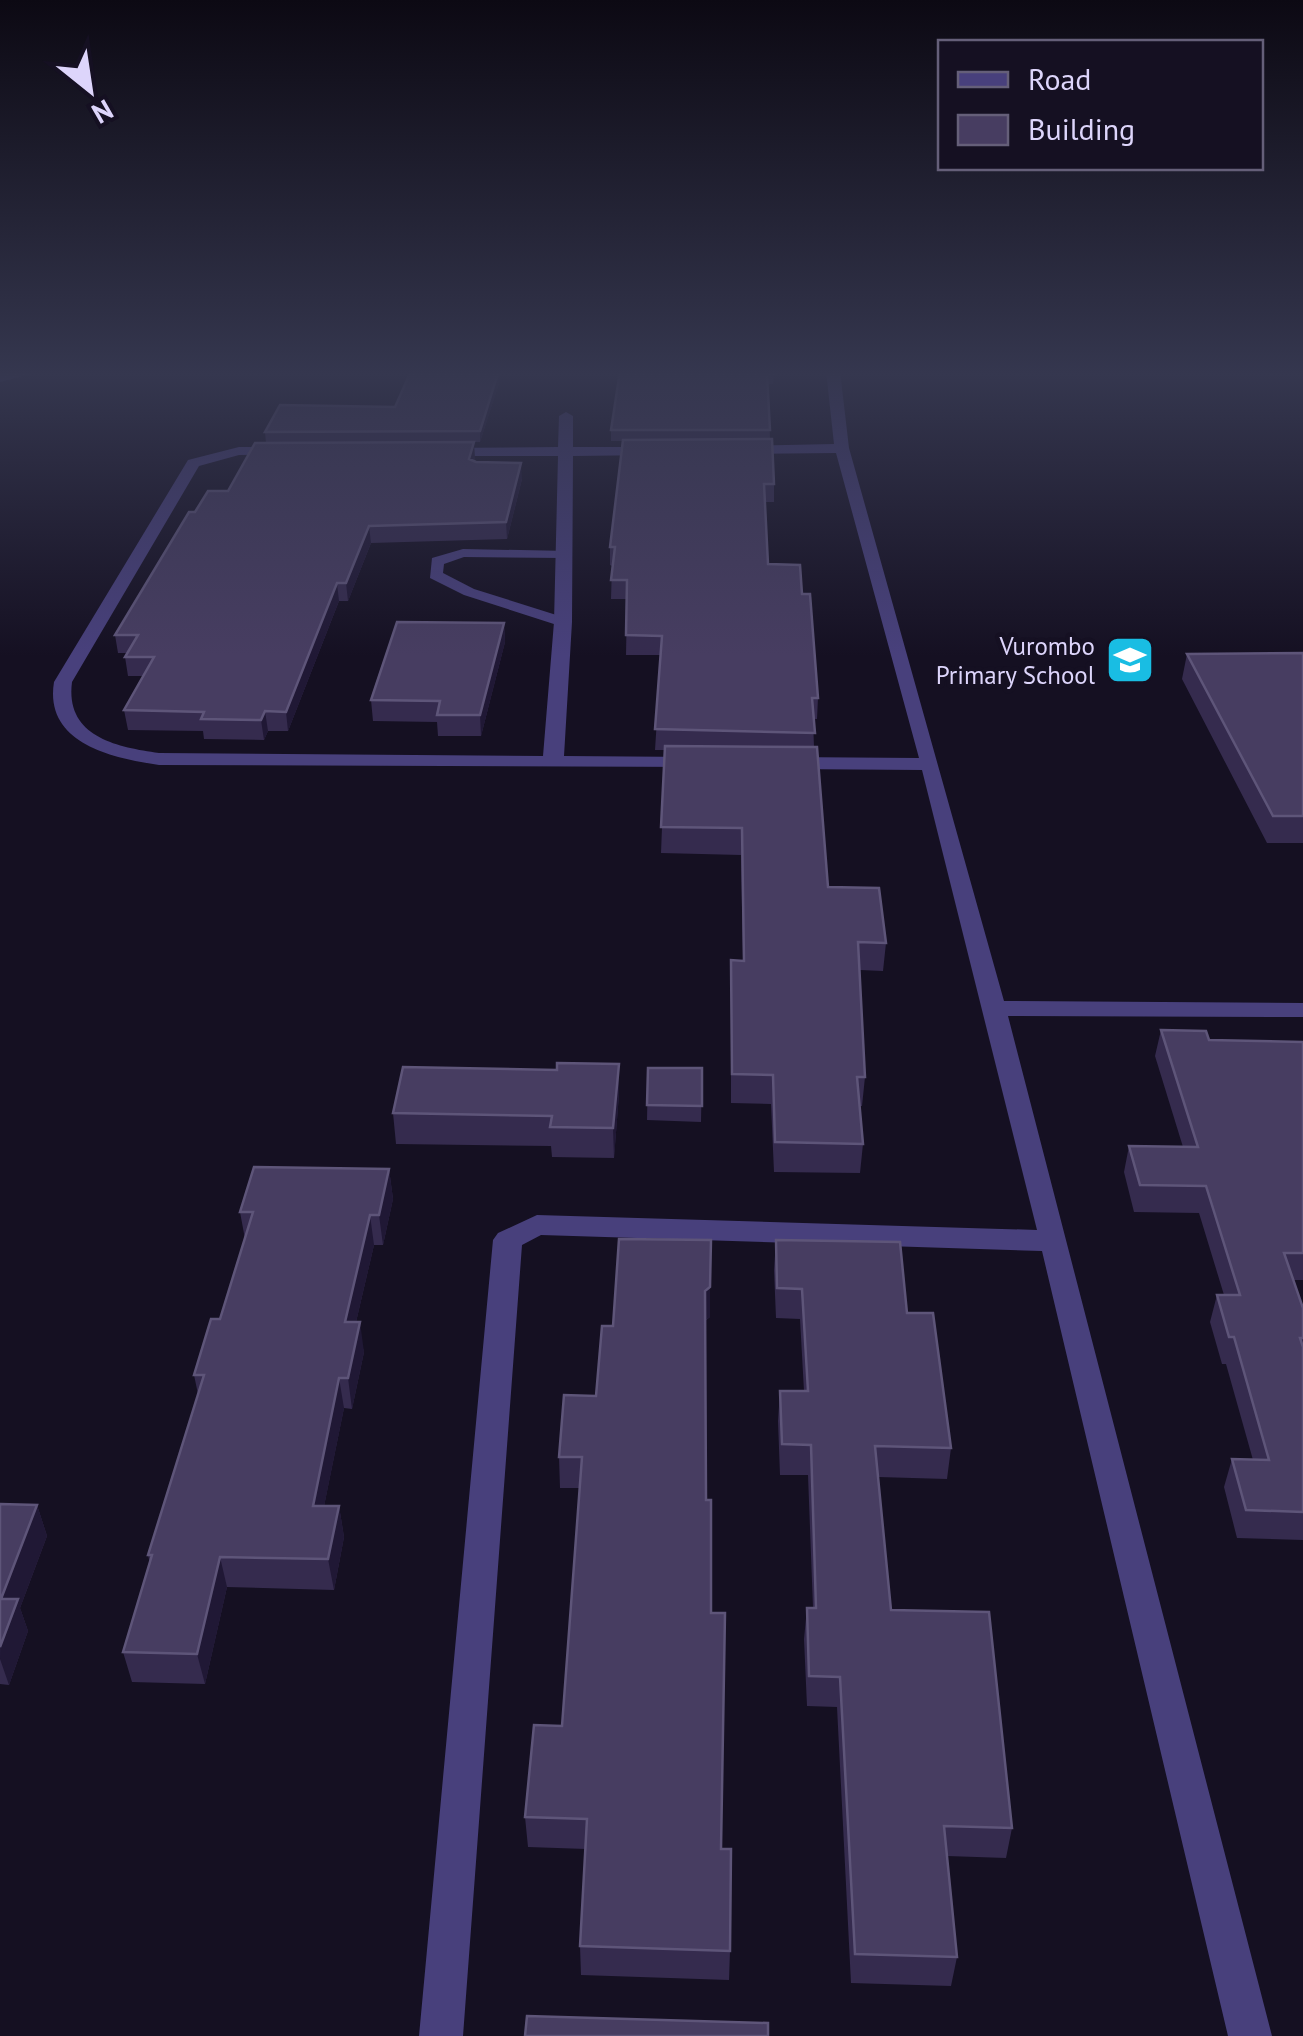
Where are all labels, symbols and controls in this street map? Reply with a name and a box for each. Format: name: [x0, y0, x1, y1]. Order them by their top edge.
north arrow: [40, 40, 140, 140]
legend: [938, 40, 1263, 170]
text: Road: [1028, 59, 1092, 98]
text: N: [86, 91, 120, 133]
text: Building: [1028, 109, 1135, 148]
place label: Vurombo Primary School: [936, 630, 1096, 691]
school or university icon: Vurombo Primary School: [1104, 634, 1156, 686]

